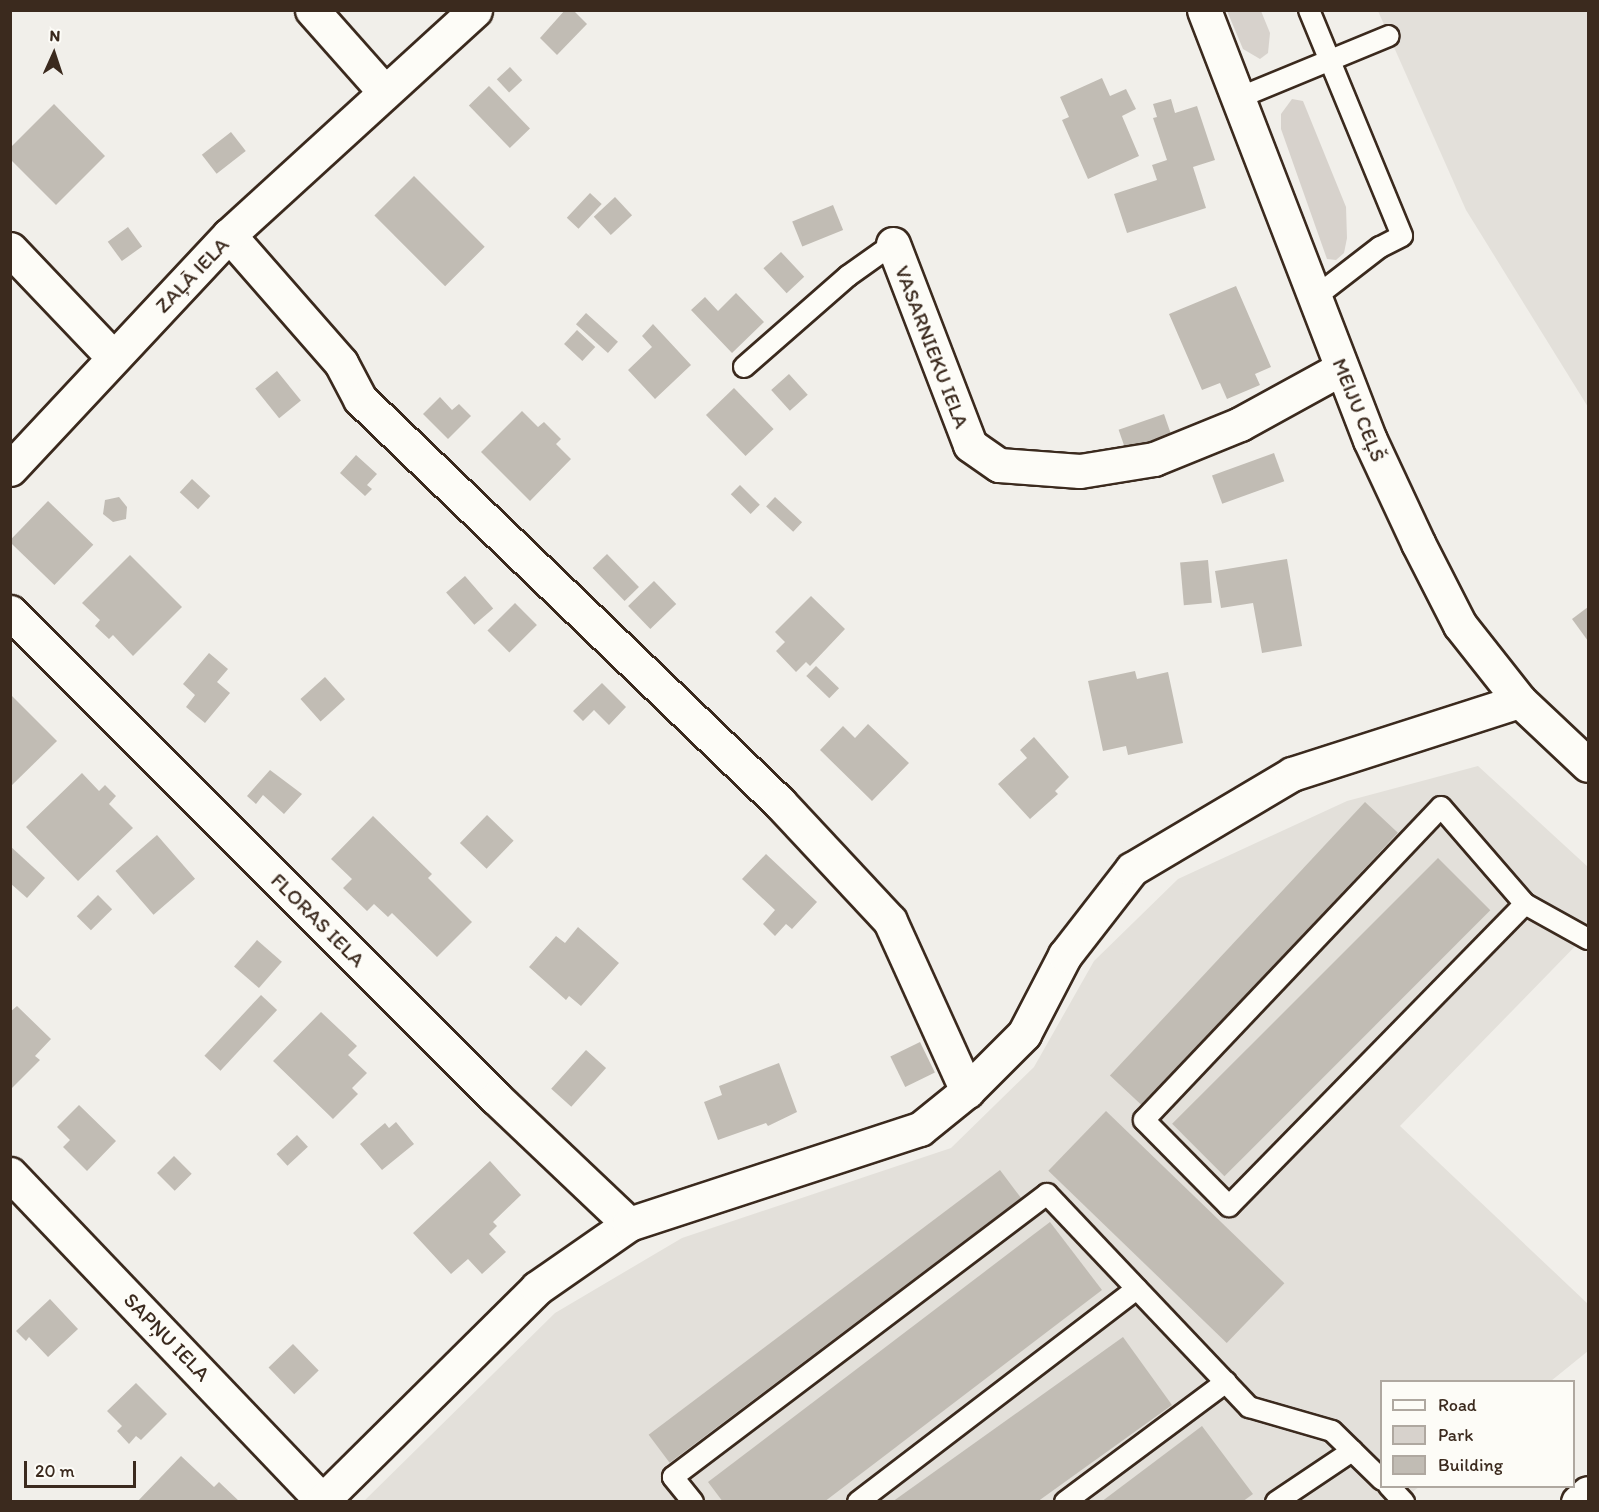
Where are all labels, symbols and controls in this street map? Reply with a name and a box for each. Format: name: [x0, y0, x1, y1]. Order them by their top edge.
north arrow: [24, 24, 84, 84]
text: N: [49, 26, 61, 45]
street label: ZAĻĀ IELA: [149, 231, 235, 319]
street label: VASARNIEKU IELA: [889, 262, 975, 432]
street label: MEIJU CEĻŠ: [1327, 355, 1391, 465]
street label: FLORAS IELA: [266, 868, 370, 972]
street label: SAPŅU IELA: [118, 1287, 216, 1387]
legend: [1380, 1380, 1575, 1488]
text: Road: [1438, 1394, 1477, 1416]
text: Park: [1438, 1424, 1473, 1446]
scale bar: [27, 1449, 140, 1487]
text: Building: [1438, 1454, 1503, 1476]
text: 20 m: [35, 1460, 75, 1482]

